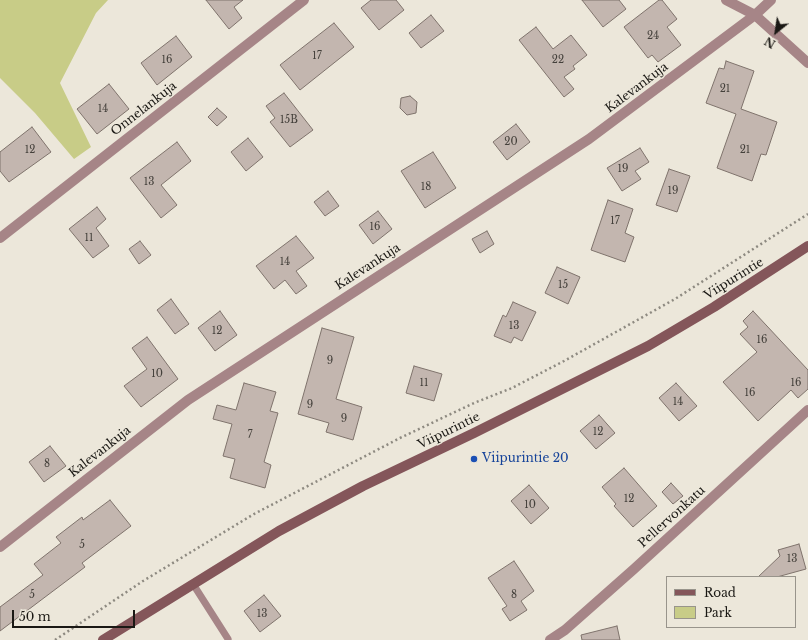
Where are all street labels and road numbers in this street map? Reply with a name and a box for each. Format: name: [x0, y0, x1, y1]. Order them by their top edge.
street label: Kalevankuja: [603, 60, 671, 116]
street label: Onnelankuja: [108, 79, 180, 139]
street label: Kalevankuja: [333, 241, 403, 293]
street label: Viipurintie: [702, 255, 766, 303]
street label: Viipurintie: [416, 410, 482, 452]
street label: Kalevankuja: [66, 423, 134, 481]
street label: Pellervonkatu: [636, 483, 708, 551]

